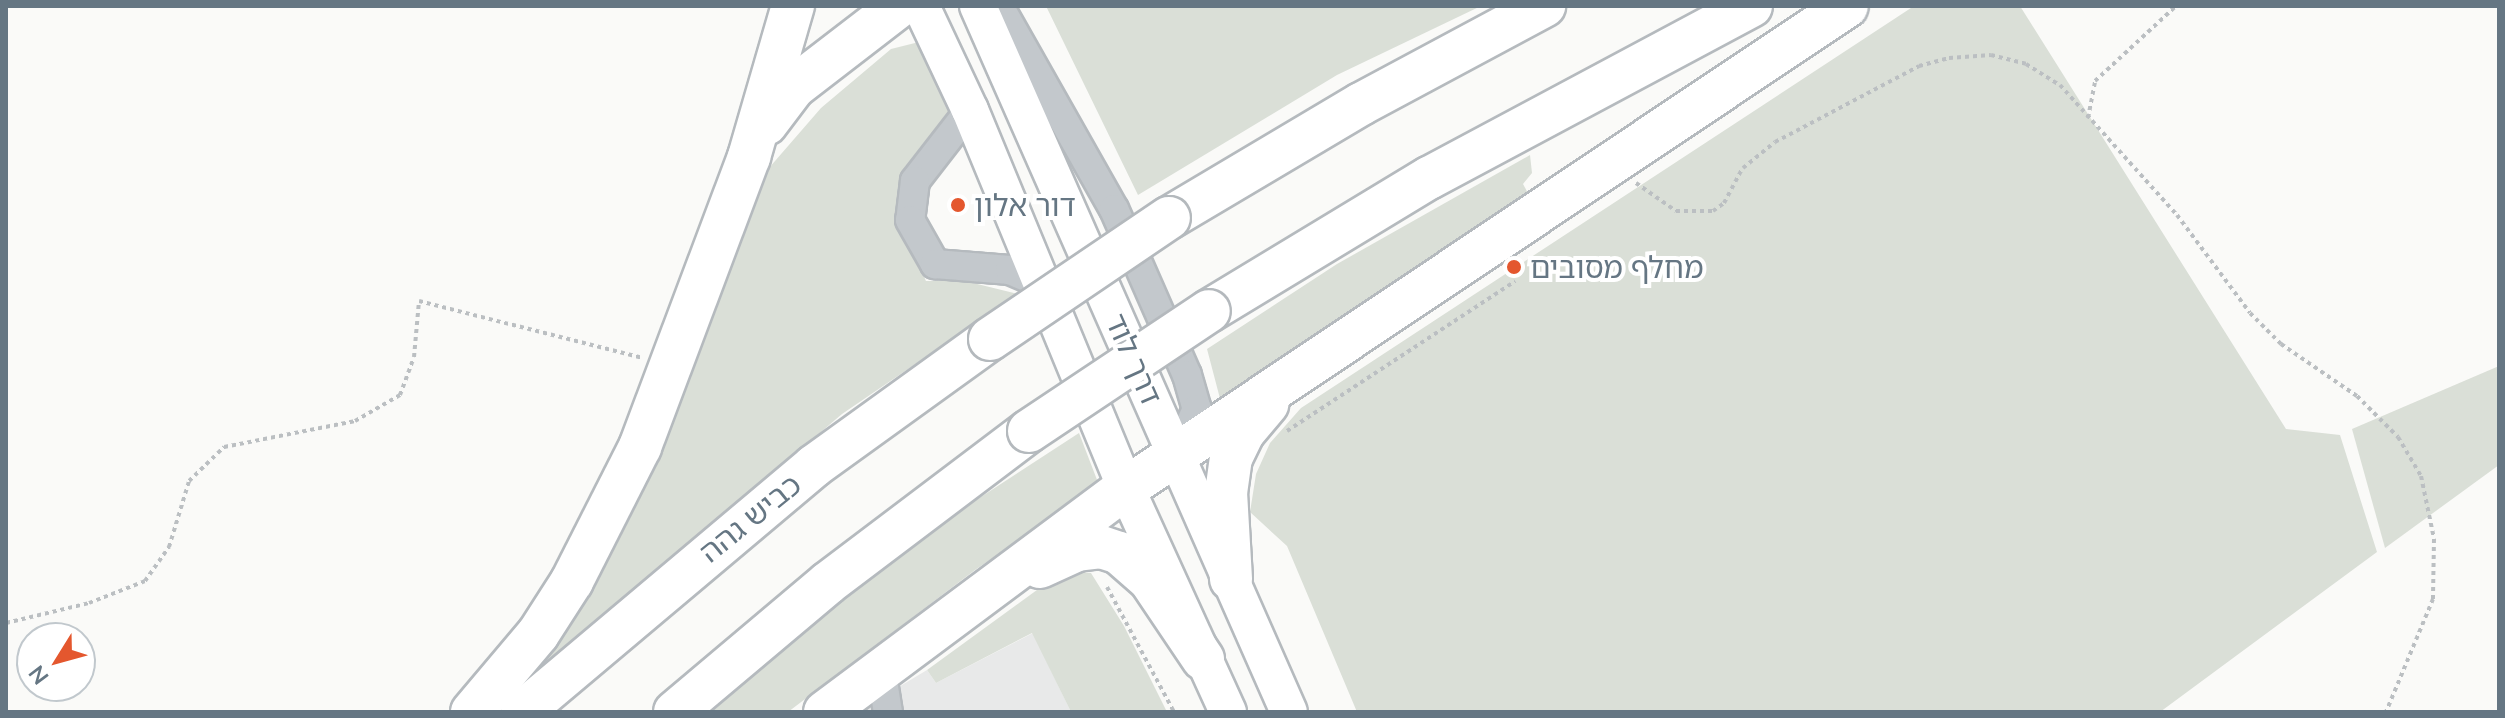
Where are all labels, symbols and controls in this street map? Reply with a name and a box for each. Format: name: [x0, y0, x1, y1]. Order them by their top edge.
place label: דור אלון: [974, 187, 1076, 223]
marker: דור אלון: [949, 196, 967, 214]
place label: מחלף מסובים: [1530, 249, 1704, 285]
marker: מחלף מסובים: [1505, 258, 1523, 276]
street label: דרך לוד: [1098, 308, 1170, 410]
street label: כביש גהה: [692, 466, 808, 570]
north arrow: [16, 622, 96, 702]
text: N: [22, 660, 55, 690]

